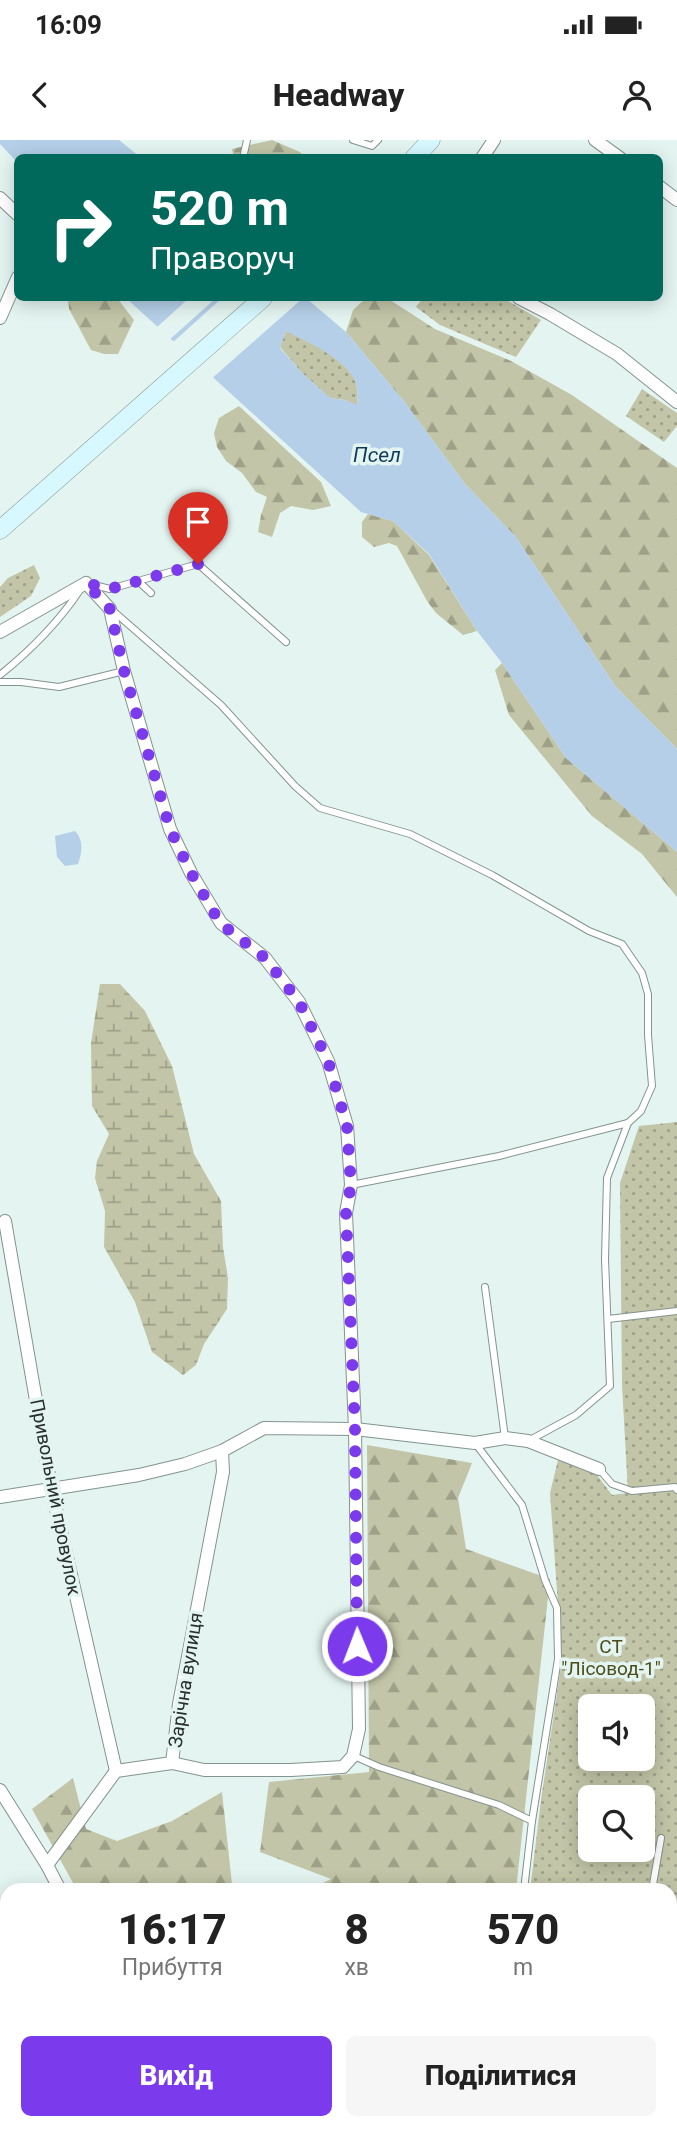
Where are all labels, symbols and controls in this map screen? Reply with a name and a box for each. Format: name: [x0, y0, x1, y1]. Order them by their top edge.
text: 16:09: [35, 10, 102, 40]
icon: back: [21, 76, 59, 114]
text: Headway: [273, 76, 404, 114]
icon: person: [618, 76, 656, 114]
text: 520 m: [150, 180, 289, 237]
icon: right: [35, 182, 126, 273]
text: Праворуч: [150, 239, 295, 277]
water label: Псел: [353, 443, 401, 467]
pin: [168, 492, 228, 564]
icon: arrive: [179, 503, 217, 541]
street label: Привольний провулок: [25, 1397, 86, 1598]
position arrow: [320, 1609, 394, 1683]
street label: Зарічна вулиця: [163, 1611, 208, 1749]
park label: СТ "Лісовод-1": [561, 1635, 661, 1680]
map controls: [578, 1694, 655, 1862]
button: sound: [578, 1694, 655, 1771]
button: search: [578, 1785, 655, 1862]
text: 16:17: [118, 1905, 227, 1954]
text: 8: [345, 1905, 369, 1954]
text: 570: [487, 1905, 559, 1954]
text: Прибуття: [122, 1954, 223, 1981]
text: хв: [344, 1954, 369, 1981]
text: m: [513, 1954, 533, 1981]
button: Вихід: [21, 2036, 332, 2116]
button: Поділитися: [346, 2036, 656, 2116]

